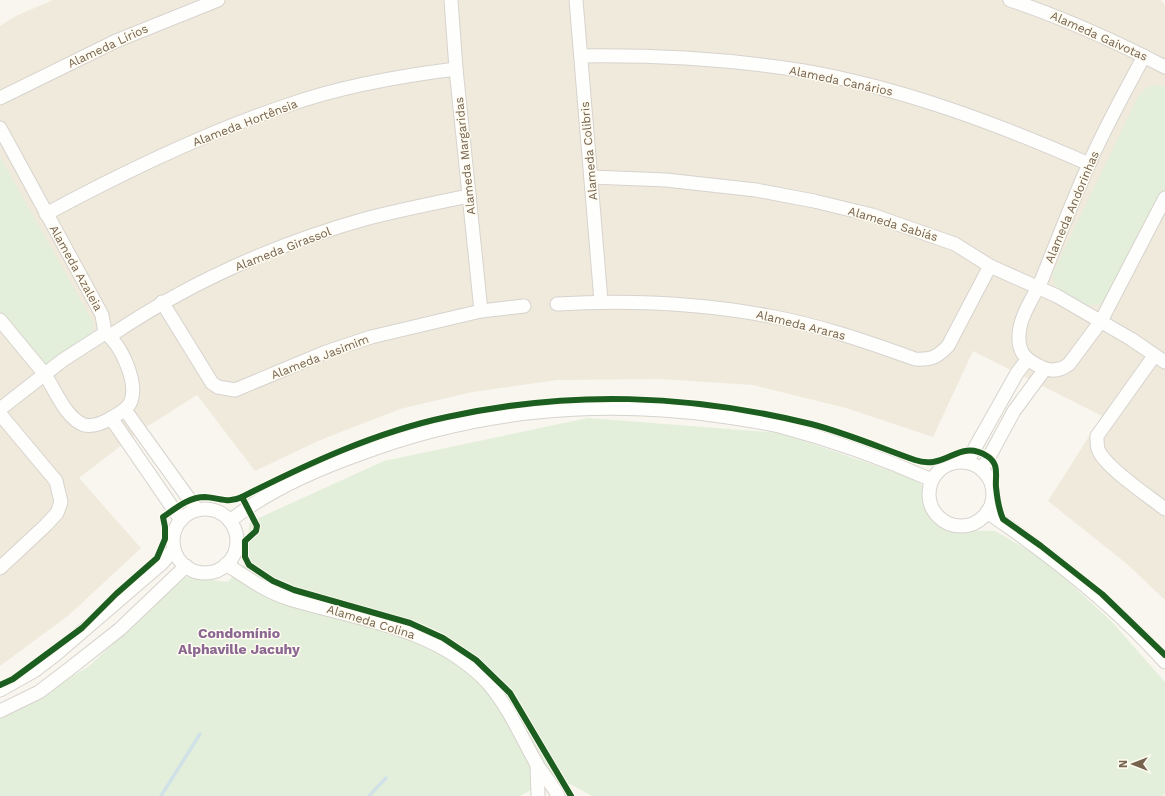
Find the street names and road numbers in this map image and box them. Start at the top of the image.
street label: Alameda Gaivotas [1048,8,1150,64]
street label: Alameda Lírios [66,21,150,71]
street label: Alameda Canários [788,63,894,99]
street label: Alameda Hortênsia [191,96,300,149]
street label: Alameda Margaridas [452,96,478,216]
street label: Alameda Colibris [578,101,600,201]
street label: Alameda Andorinhas [1042,149,1102,265]
street label: Alameda Sabiás [846,204,940,244]
street label: Alameda Azaleia [47,223,106,314]
street label: Alameda Girassol [233,224,333,274]
street label: Alameda Araras [755,307,847,343]
street label: Alameda Jasimim [269,332,371,382]
street label: Alameda Colina [325,602,417,642]

